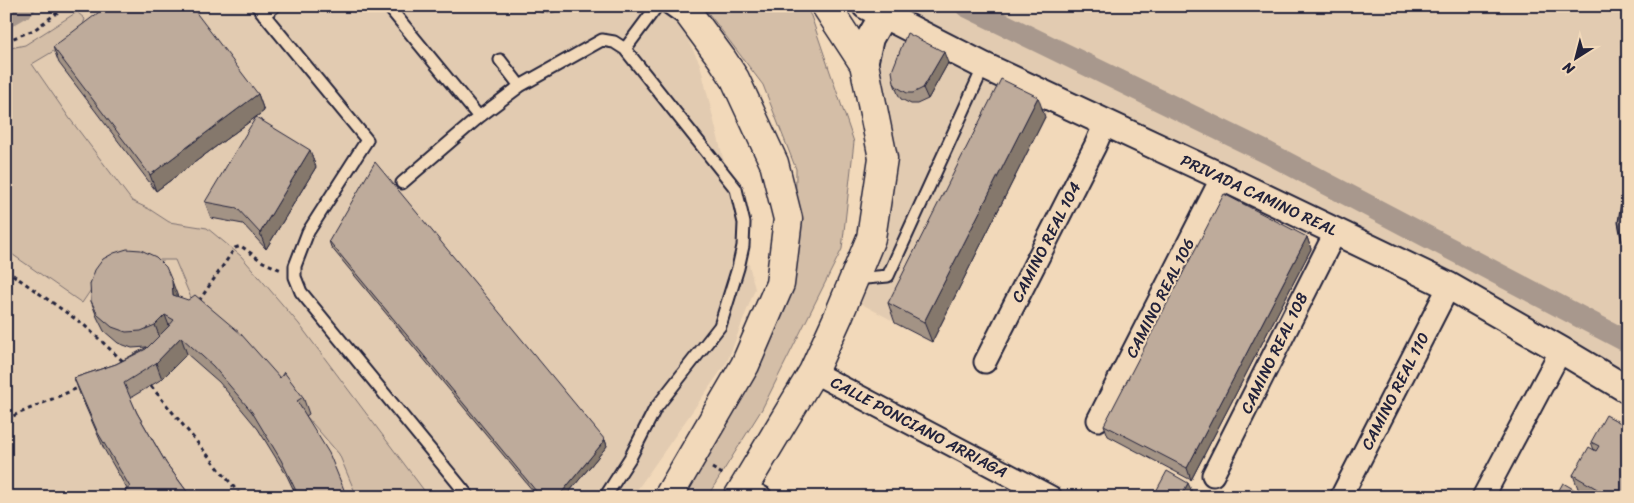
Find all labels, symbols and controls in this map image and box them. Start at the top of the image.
north arrow [1552,32,1602,82]
text: N [1557,55,1581,82]
street label: PRIVADA CAMINO REAL [1176,146,1343,244]
street label: CAMINO REAL 104 [1003,176,1089,308]
street label: CAMINO REAL 106 [1117,233,1203,363]
street label: CAMINO REAL 108 [1232,287,1316,419]
street label: CAMINO REAL 110 [1353,327,1437,455]
street label: CALLE PONCIANO ARRIAGA [825,368,1013,486]

